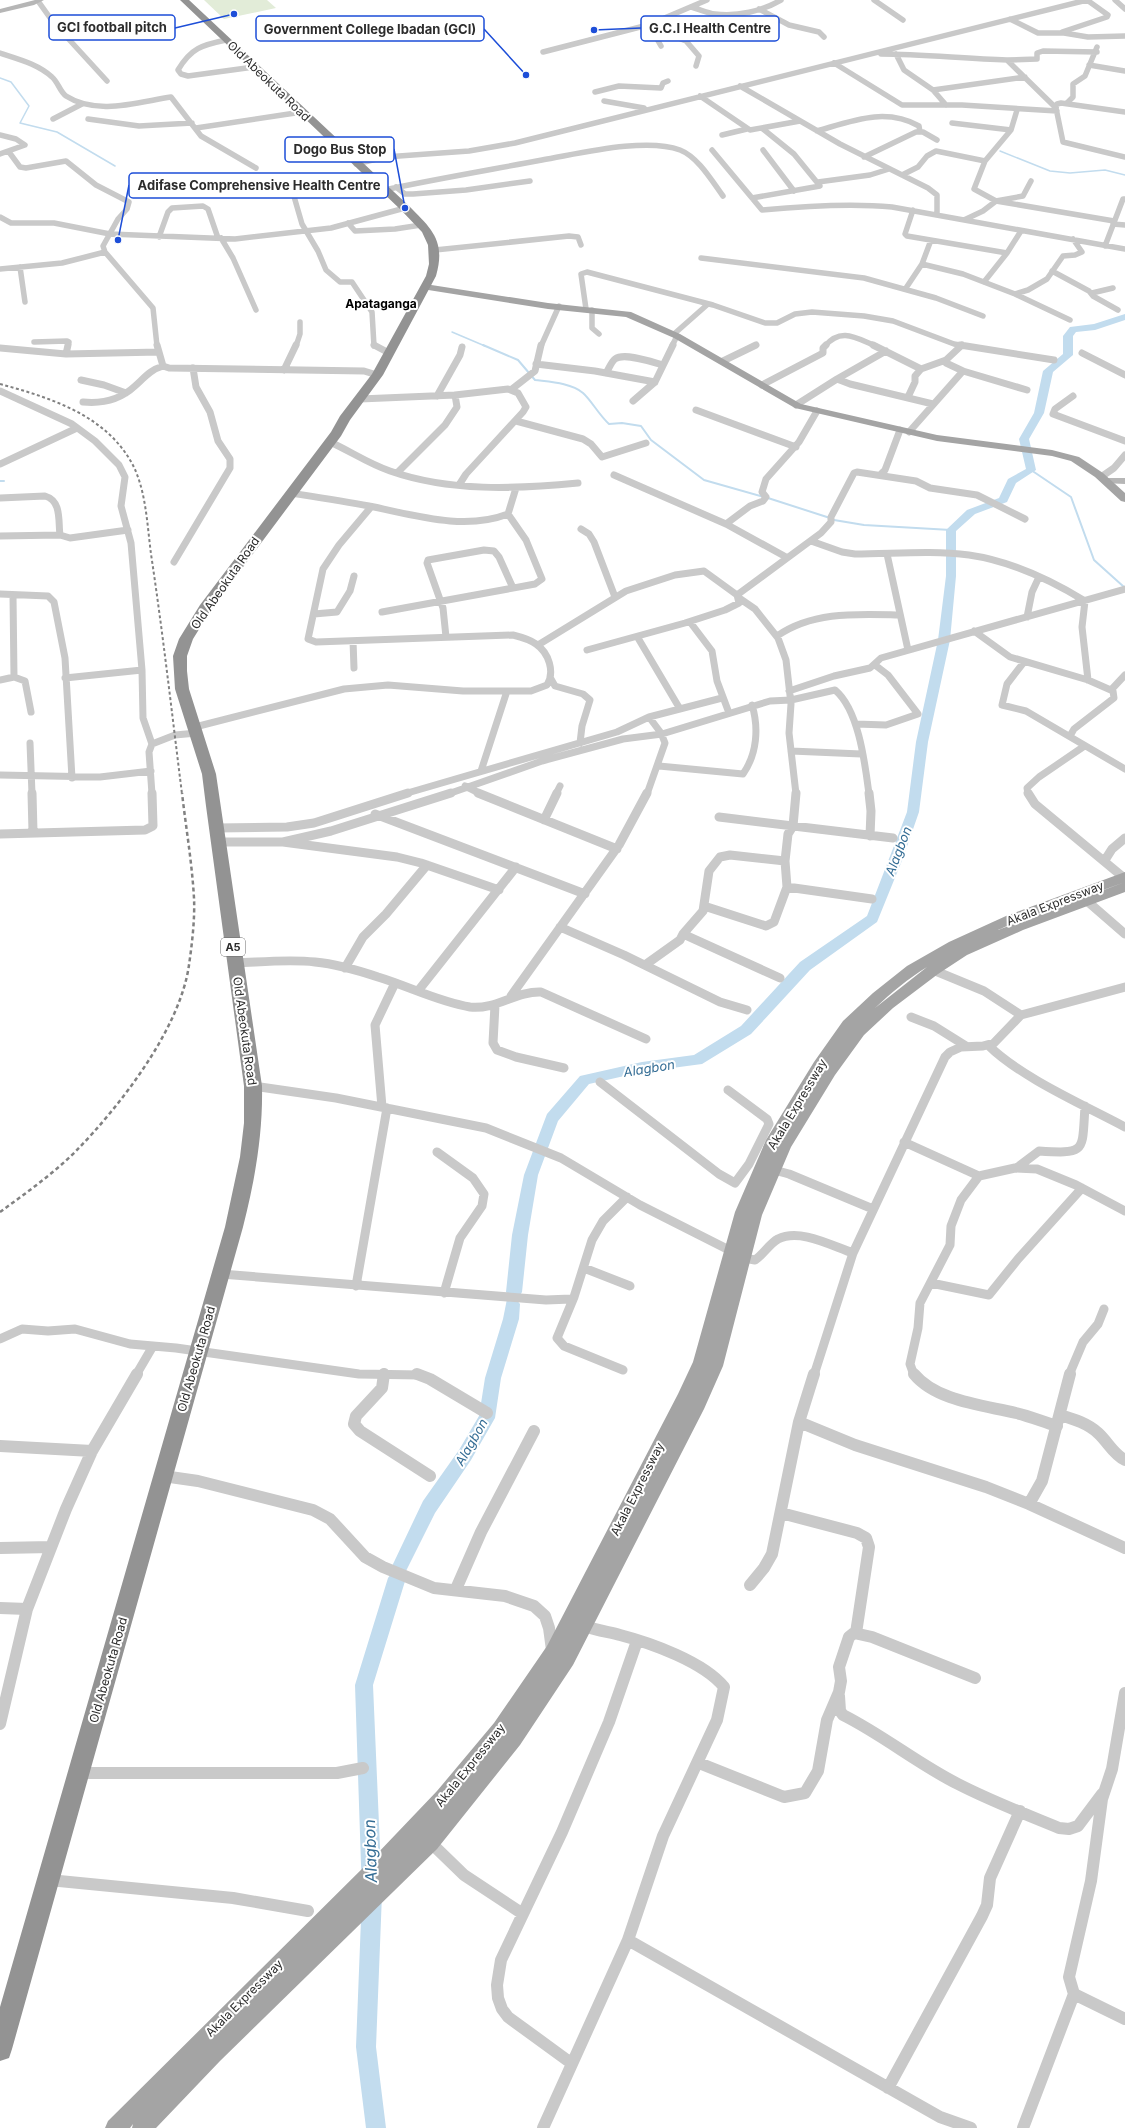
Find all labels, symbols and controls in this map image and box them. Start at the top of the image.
callout: GCI football pitch [49,15,175,40]
callout: Government College Ibadan (GCI) [256,16,484,41]
callout: G.C.I Health Centre [641,16,779,41]
text: GCI football pitch [57,19,167,35]
text: G.C.I Health Centre [649,20,771,36]
text: Government College Ibadan (GCI) [264,21,476,37]
street label: Old Abeokuta Road [224,38,314,124]
callout: Dogo Bus Stop [285,137,394,162]
text: Dogo Bus Stop [294,141,387,157]
callout: Adifase Comprehensive Health Centre [129,173,388,198]
text: Adifase Comprehensive Health Centre [138,177,381,193]
district label: Apataganga [345,296,417,311]
street label: Old Abeokuta Road [187,534,263,632]
water label: Alagbon [881,824,915,879]
street label: Akala Expressway [1004,877,1106,928]
road number: A5 [221,938,245,956]
street label: Old Abeokuta Road [230,976,260,1086]
water label: Alagbon [621,1056,676,1080]
street label: Akala Expressway [764,1056,830,1152]
street label: Old Abeokuta Road [174,1304,218,1414]
water label: Alagbon [451,1415,491,1469]
street label: Akala Expressway [607,1440,667,1538]
street label: Old Abeokuta Road [86,1615,130,1725]
street label: Akala Expressway [432,1720,508,1810]
water label: Alagbon [359,1819,381,1884]
street label: Akala Expressway [202,1956,286,2040]

